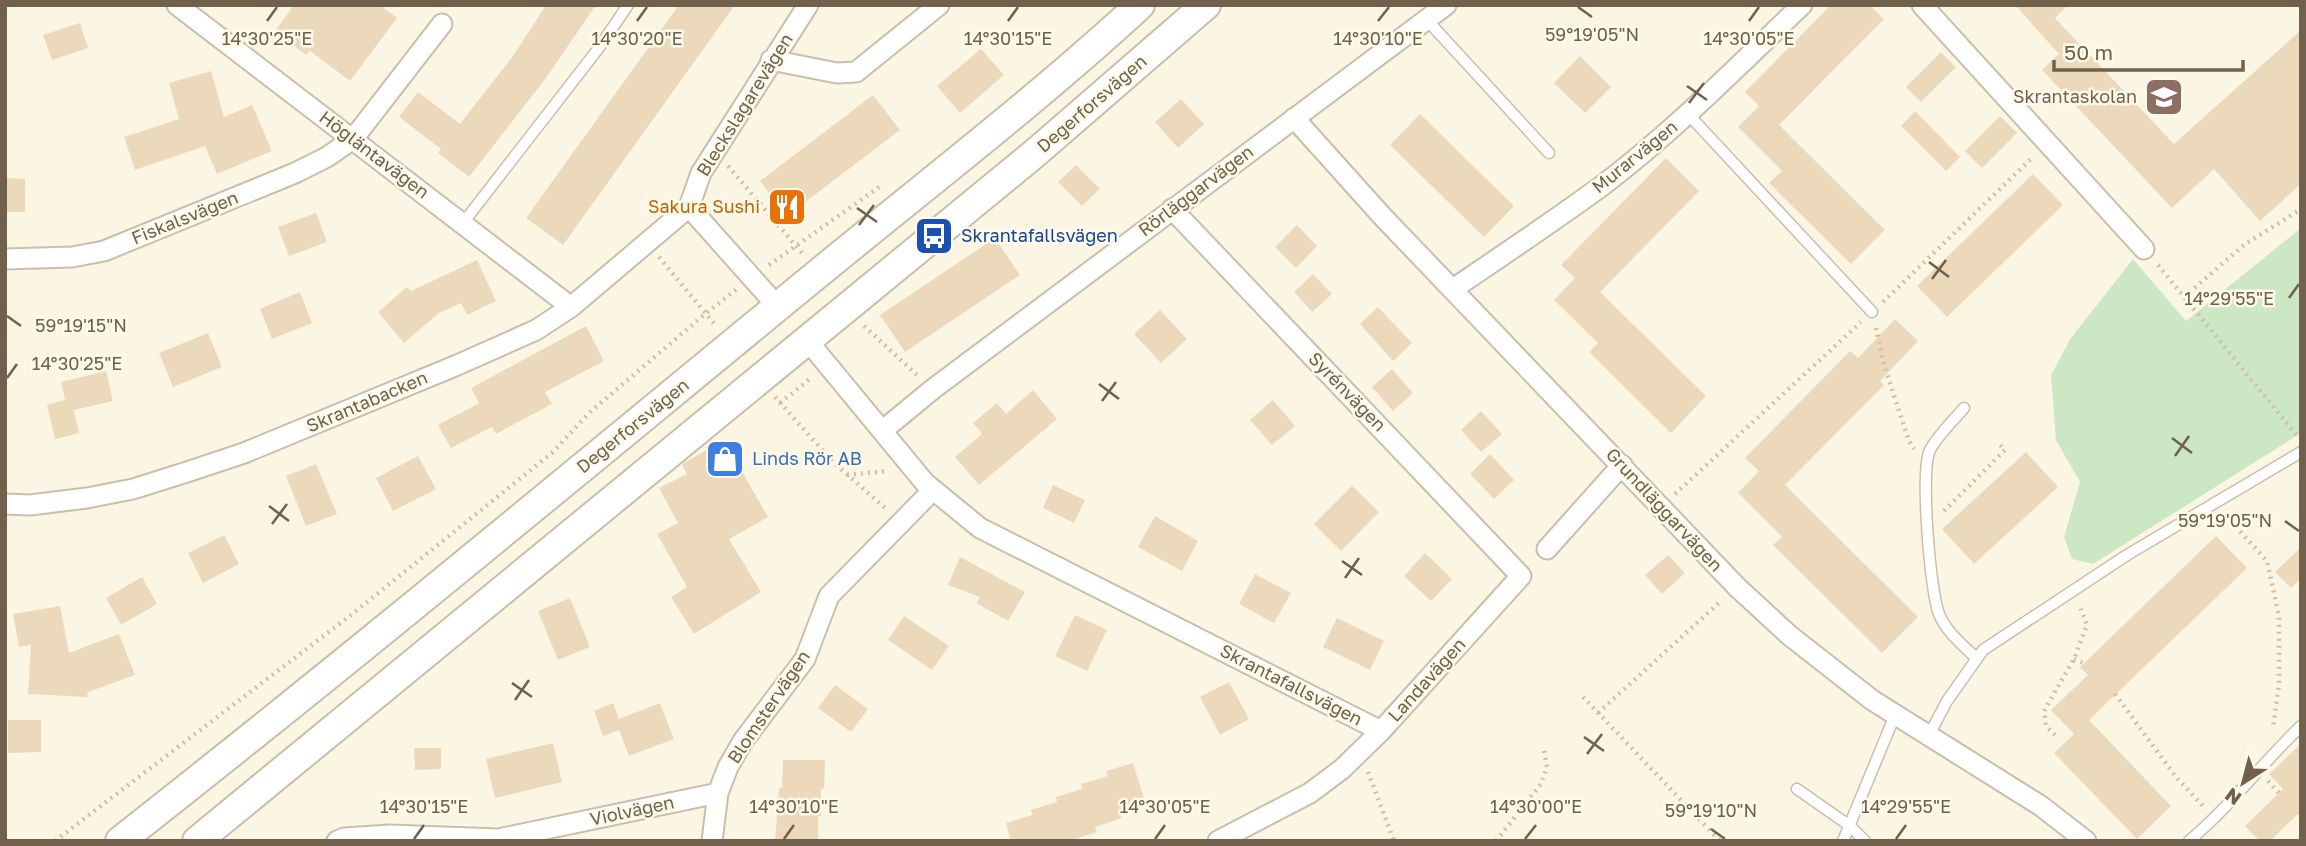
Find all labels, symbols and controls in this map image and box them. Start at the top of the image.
text: 59°19'05"N [1545,23,1639,45]
text: 14°30'25"E [222,27,312,49]
text: 14°30'20"E [591,27,683,49]
text: 14°30'15"E [964,27,1052,49]
text: 14°30'10"E [1333,27,1423,49]
text: 14°30'05"E [1703,27,1795,49]
scale bar [2054,28,2243,72]
street label: Bleckslagarevägen [691,29,797,180]
text: 50 m [2064,39,2113,65]
street label: Degerforsvägen [1032,50,1151,157]
school or university icon: Skrantaskolan [2143,76,2185,118]
place label: Skrantaskolan [2013,85,2137,107]
street label: Högläntavägen [315,106,434,203]
street label: Murarvägen [1587,115,1681,197]
street label: Rörläggarvägen [1134,140,1257,241]
street label: Fiskalsvägen [128,186,241,248]
restaurant icon: Sakura Sushi [766,186,808,228]
place label: Sakura Sushi [648,195,760,217]
bus stop icon: Skrantafallsvägen [913,215,955,257]
place label: Skrantafallsvägen [961,224,1118,246]
text: 14°29'55"E [2184,287,2274,309]
text: 59°19'15"N [35,314,127,336]
street label: Syrénvägen [1304,347,1391,436]
text: 14°30'25"E [32,352,122,374]
street label: Skrantabacken [303,366,430,436]
street label: Degerforsvägen [572,373,693,477]
shop icon: Linds Rör AB [704,438,746,480]
street label: Grundläggarvägen [1602,443,1728,576]
place label: Linds Rör AB [752,447,862,469]
text: 59°19'05"N [2178,509,2272,531]
street label: Landavägen [1383,633,1470,726]
street label: Skrantafallsvägen [1217,639,1366,730]
street label: Blomstervägen [722,646,814,767]
north arrow [2208,748,2278,818]
text: N [2220,784,2245,811]
street label: Violvägen [588,790,676,830]
text: 14°30'15"E [380,795,468,817]
text: 14°30'10"E [749,795,839,817]
text: 14°30'05"E [1119,795,1211,817]
text: 14°30'00"E [1490,795,1582,817]
text: 14°29'55"E [1861,795,1951,817]
text: 59°19'10"N [1665,799,1757,821]

